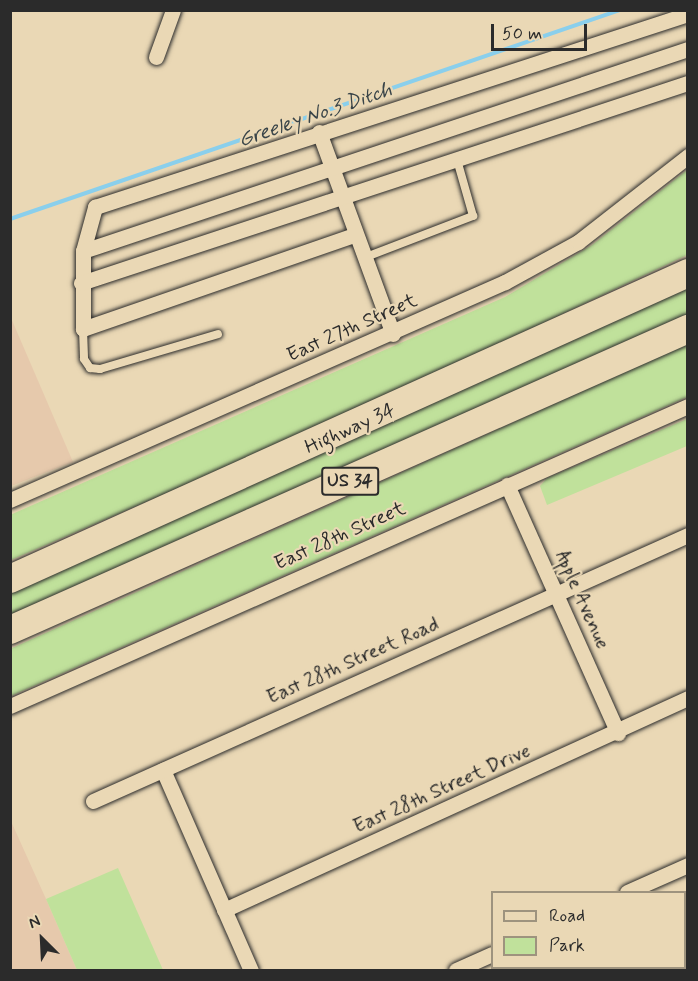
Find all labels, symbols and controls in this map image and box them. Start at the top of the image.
scale bar [494,12,590,50]
text: 50 m [502,22,542,46]
water label: Greeley No.3 Ditch [235,77,395,153]
street label: East 27th Street [283,289,421,367]
street label: Highway 34 [301,398,399,460]
road number: US 34 [320,466,380,496]
street label: East 28th Street [271,496,409,576]
street label: Apple Avenue [549,546,615,654]
street label: East 28th Street Road [263,612,443,710]
street label: East 28th Street Drive [350,739,534,839]
legend [491,891,686,969]
text: Road [549,904,585,928]
north arrow [12,909,72,969]
text: N [25,910,44,934]
text: Park [549,934,585,958]

